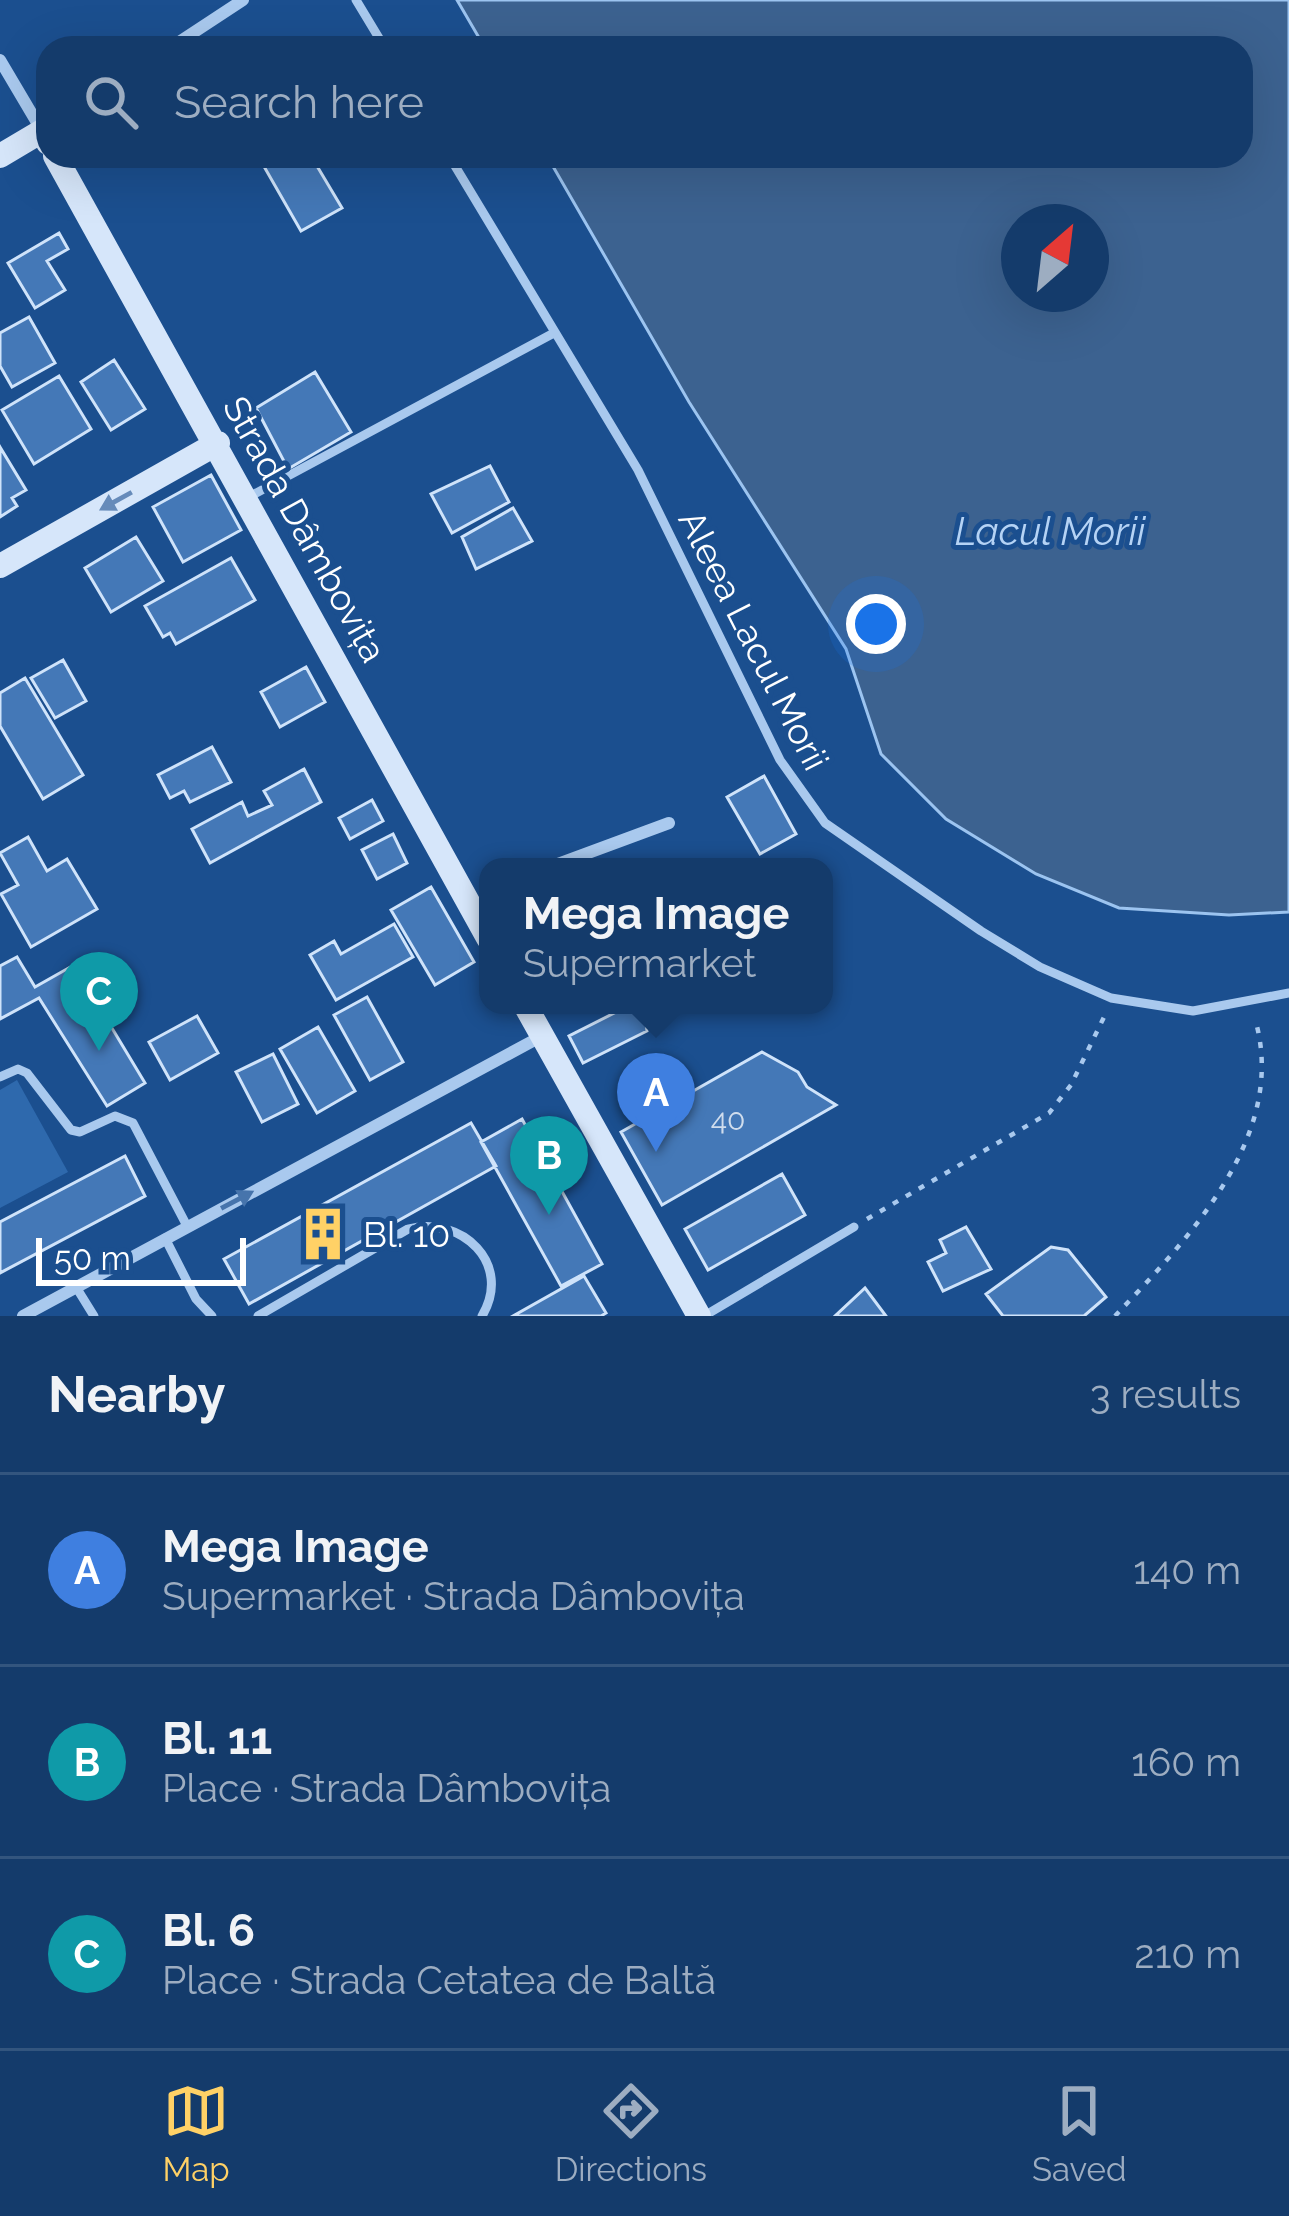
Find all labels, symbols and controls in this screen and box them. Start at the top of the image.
search box [36,36,1253,168]
icon: search [78,69,144,135]
text: Search here [174,76,424,129]
north arrow [1001,204,1109,312]
street label: Strada Dâmbovița [215,389,395,669]
one-way arrow [99,490,134,511]
street label: Aleea Lacul Morii [670,503,838,777]
water label: Lacul Morii [955,508,1147,554]
your location [846,594,906,654]
popup [479,858,833,1014]
text: Mega Image [523,887,789,940]
text: Supermarket [523,940,756,986]
pin: C [60,952,138,1051]
pin: A [617,1053,695,1152]
house number: 40 [711,1102,745,1137]
pin: B [510,1116,588,1215]
one-way arrow [219,1190,254,1211]
building icon: Bl. 10 [294,1205,352,1263]
place label: Bl. 10 [363,1213,450,1255]
scale bar [36,1232,246,1285]
text: 50 m [54,1239,131,1278]
text: Nearby [48,1364,225,1424]
text: 3 results [1090,1371,1241,1417]
text: Mega Image [162,1520,429,1573]
text: A [74,1547,100,1593]
text: 140 m [1133,1547,1241,1593]
text: Supermarket · Strada Dâmbovița [162,1573,745,1619]
text: Bl. 11 [162,1712,272,1765]
text: B [74,1739,100,1785]
text: 160 m [1131,1739,1241,1785]
text: Place · Strada Dâmbovița [162,1765,611,1811]
text: Bl. 6 [162,1904,255,1957]
text: C [74,1931,100,1977]
text: 210 m [1134,1931,1241,1977]
text: Place · Strada Cetatea de Baltă [162,1957,716,2003]
tab: Map [163,2078,230,2189]
tab: Directions [555,2078,707,2189]
tab: Saved [1032,2078,1126,2189]

